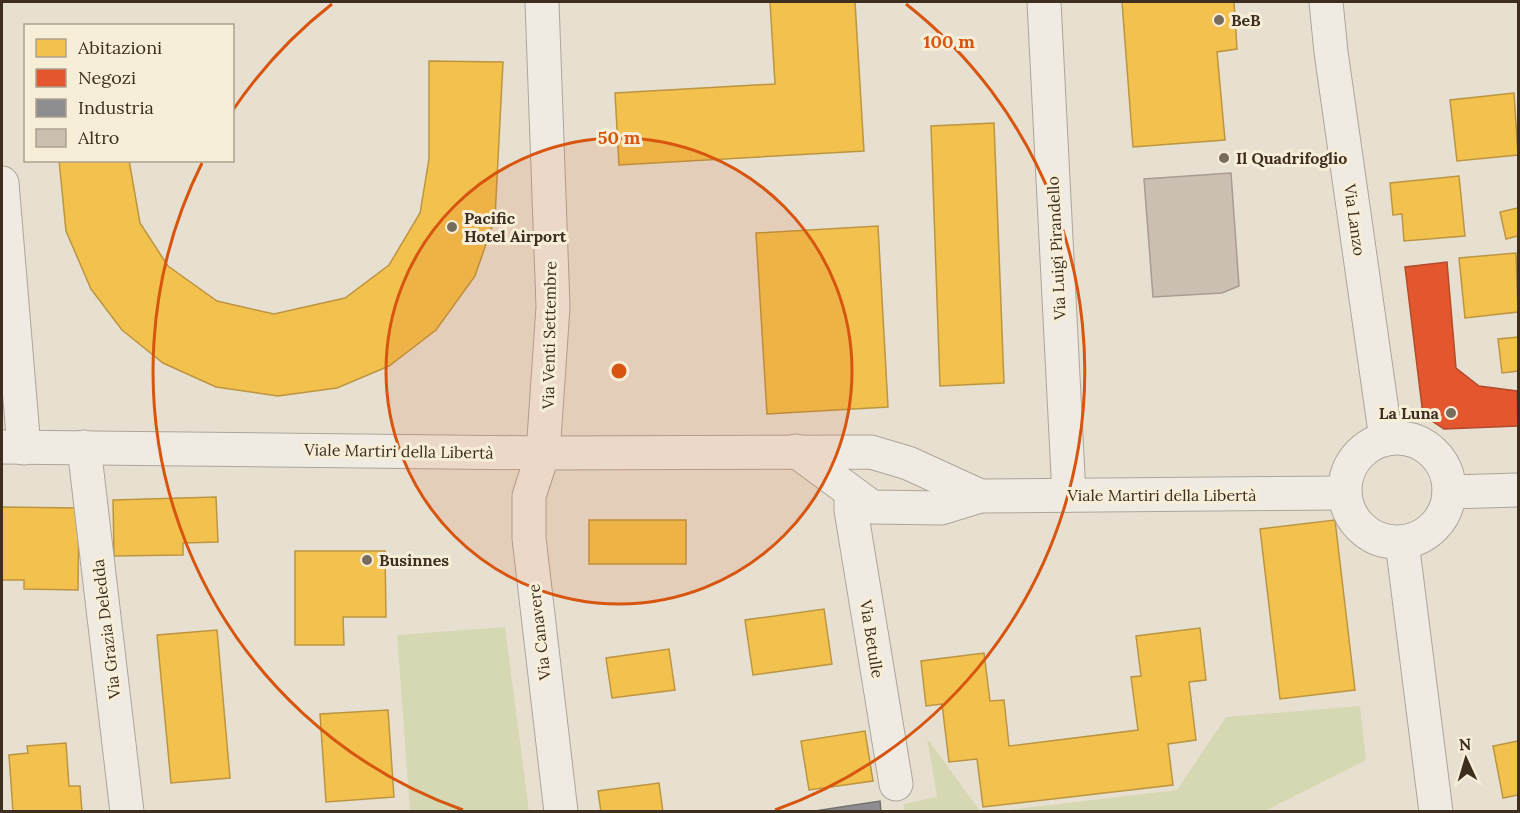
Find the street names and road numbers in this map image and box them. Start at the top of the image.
street label: Via Luigi Pirandello [1042,176,1070,321]
street label: Via Lanzo [1340,182,1370,257]
street label: Via Venti Settembre [538,260,560,410]
street label: Viale Martiri della Libertà [303,439,494,463]
street label: Viale Martiri della Libertà [1066,485,1257,505]
street label: Via Grazia Deledda [88,558,125,701]
street label: Via Canavere [523,583,555,682]
street label: Via Betulle [856,598,888,680]

